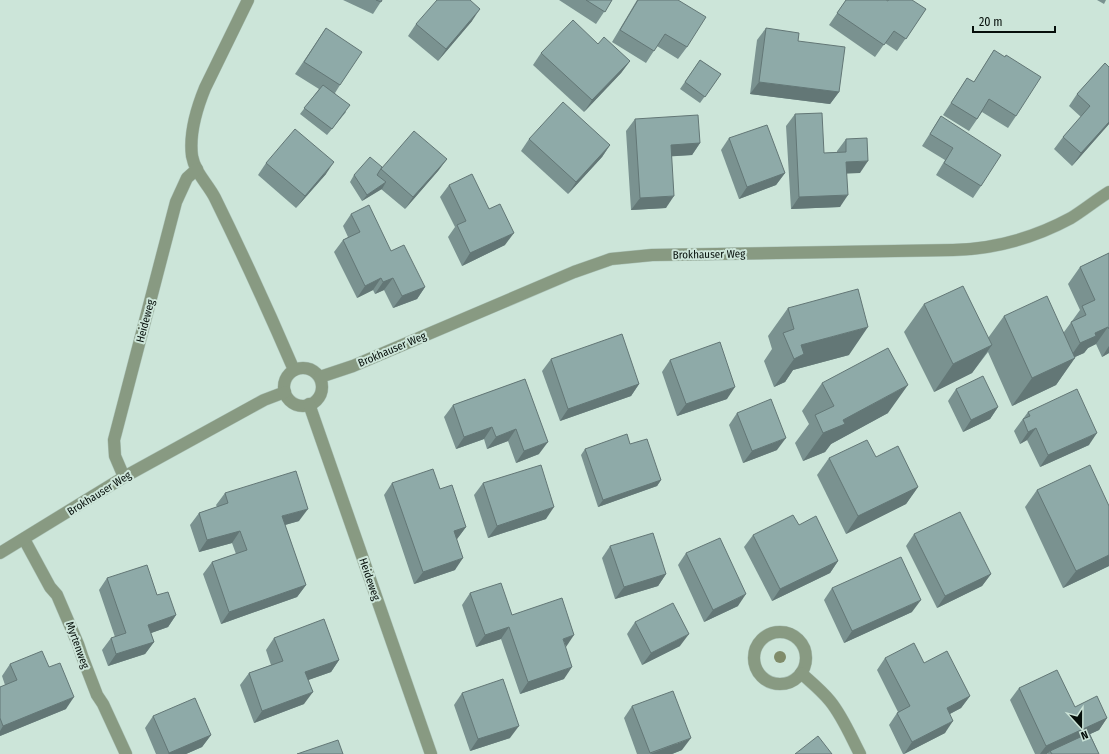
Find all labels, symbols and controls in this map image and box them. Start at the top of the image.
scale bar [973,8,1055,34]
text: 20 m [979,15,1003,29]
street label: Brokhauser Weg [673,247,746,262]
street label: Heideweg [134,297,158,344]
street label: Brokhauser Weg [356,329,429,370]
street label: Brokhauser Weg [65,468,134,518]
street label: Heideweg [356,556,383,603]
street label: Myrtenweg [63,620,92,671]
north arrow [1061,706,1101,746]
text: N [1079,728,1090,742]

